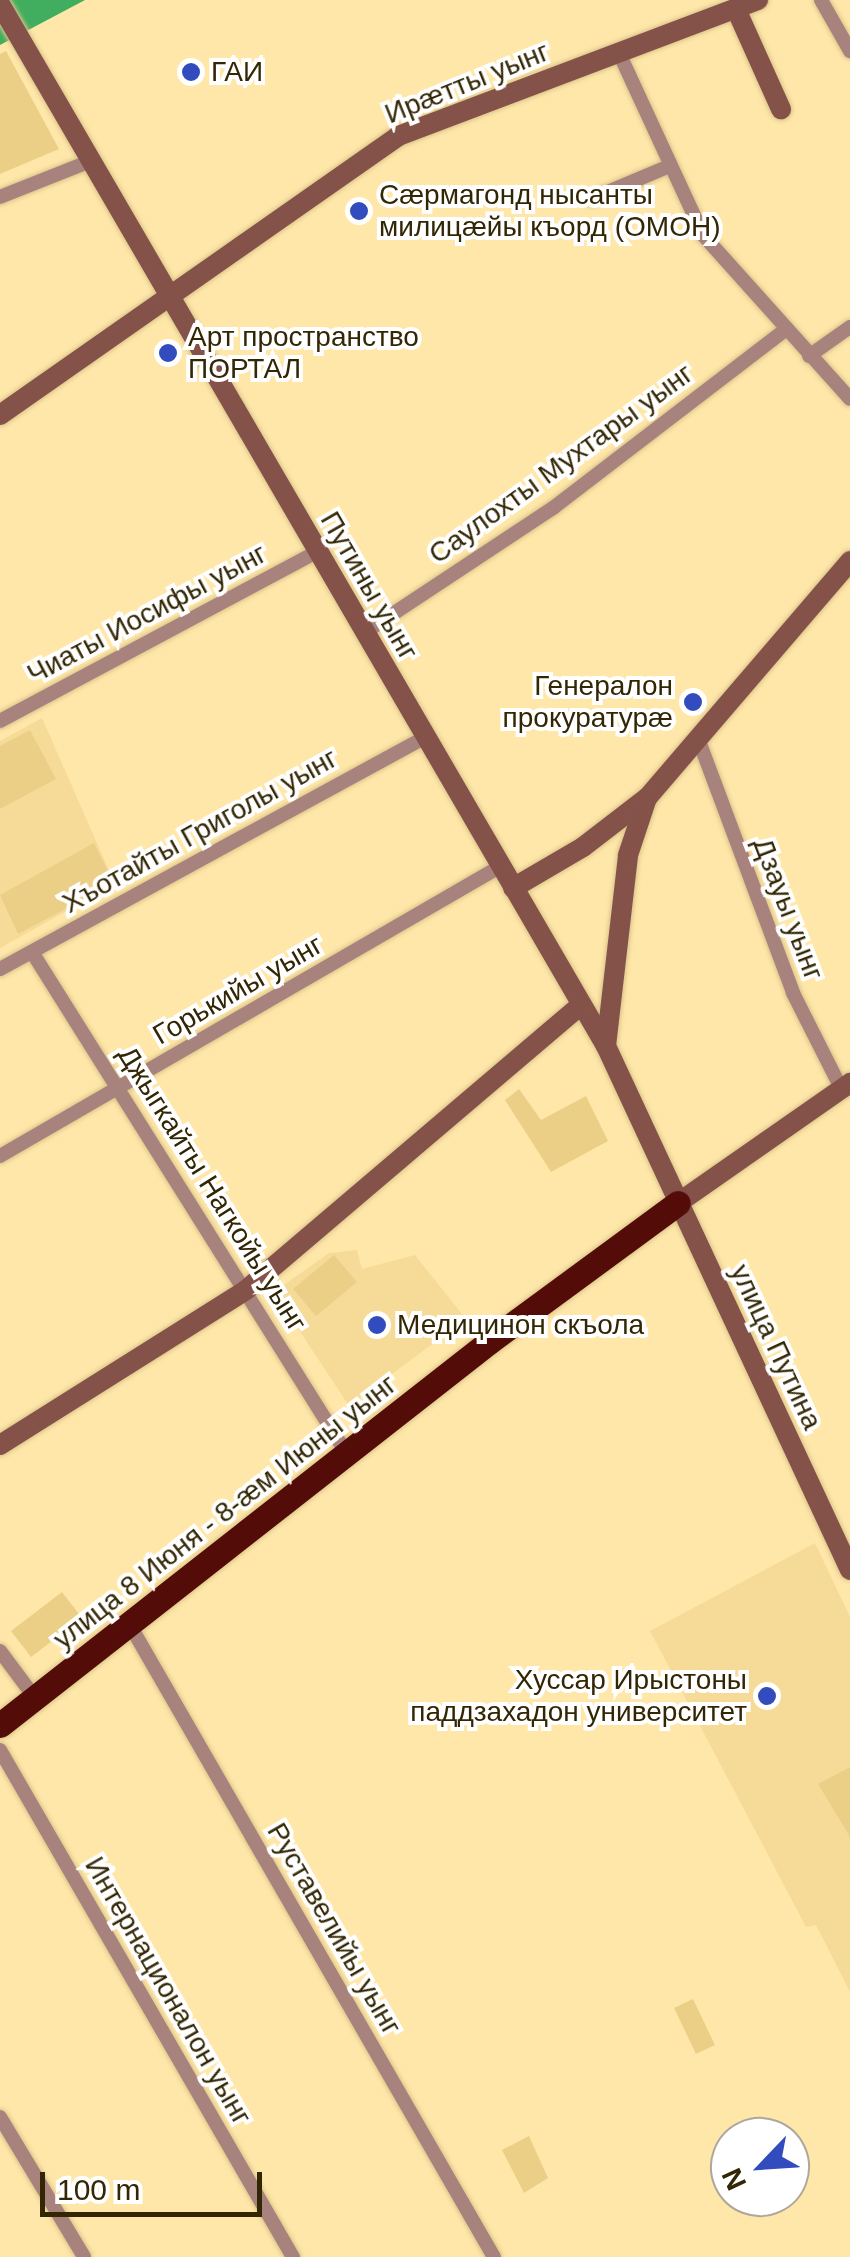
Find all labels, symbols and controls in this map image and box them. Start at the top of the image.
street label: Ирæтты уынг [380,35,554,131]
place label: ГАИ [211,55,263,89]
marker: ГАИ [180,61,202,83]
place label: Сæрмагонд нысанты милицæйы къорд (ОМОН) [379,178,720,244]
marker: Сæрмагонд нысанты милицæйы къорд (ОМОН) [348,200,370,222]
place label: Арт пространство ПОРТАЛ [188,320,419,386]
marker: Арт пространство ПОРТАЛ [157,342,179,364]
street label: Саулохты Мухтары уынг [422,357,700,571]
street label: Путины уынг [313,506,425,666]
street label: Чиаты Иосифы уынг [22,537,272,691]
place label: Генералон прокуратурæ [503,669,673,735]
marker: Генералон прокуратурæ [682,691,704,713]
street label: Хъотайты Григолы уынг [57,741,343,921]
street label: Дзауы уынг [745,833,831,985]
street label: Горькийы уынг [147,928,329,1052]
street label: Джыгкайты Нагкойы уынг [110,1040,314,1338]
street label: улица Путина [723,1259,829,1435]
place label: Медицинон скъола [397,1308,644,1342]
marker: Медицинон скъола [366,1314,388,1336]
street label: улица 8 Июня - 8-ӕм Июны уынг [47,1368,403,1656]
place label: Хуссар Ирыстоны паддзахадон университет [410,1663,747,1729]
marker: Хуссар Ирыстоны паддзахадон университет [756,1685,778,1707]
street label: Руставелийы уынг [260,1817,408,2041]
street label: Интернационалон уынг [77,1851,259,2131]
north arrow [710,2117,810,2217]
scale bar [45,2152,268,2214]
text: N [716,2163,752,2195]
text: 100 m [57,2173,140,2206]

